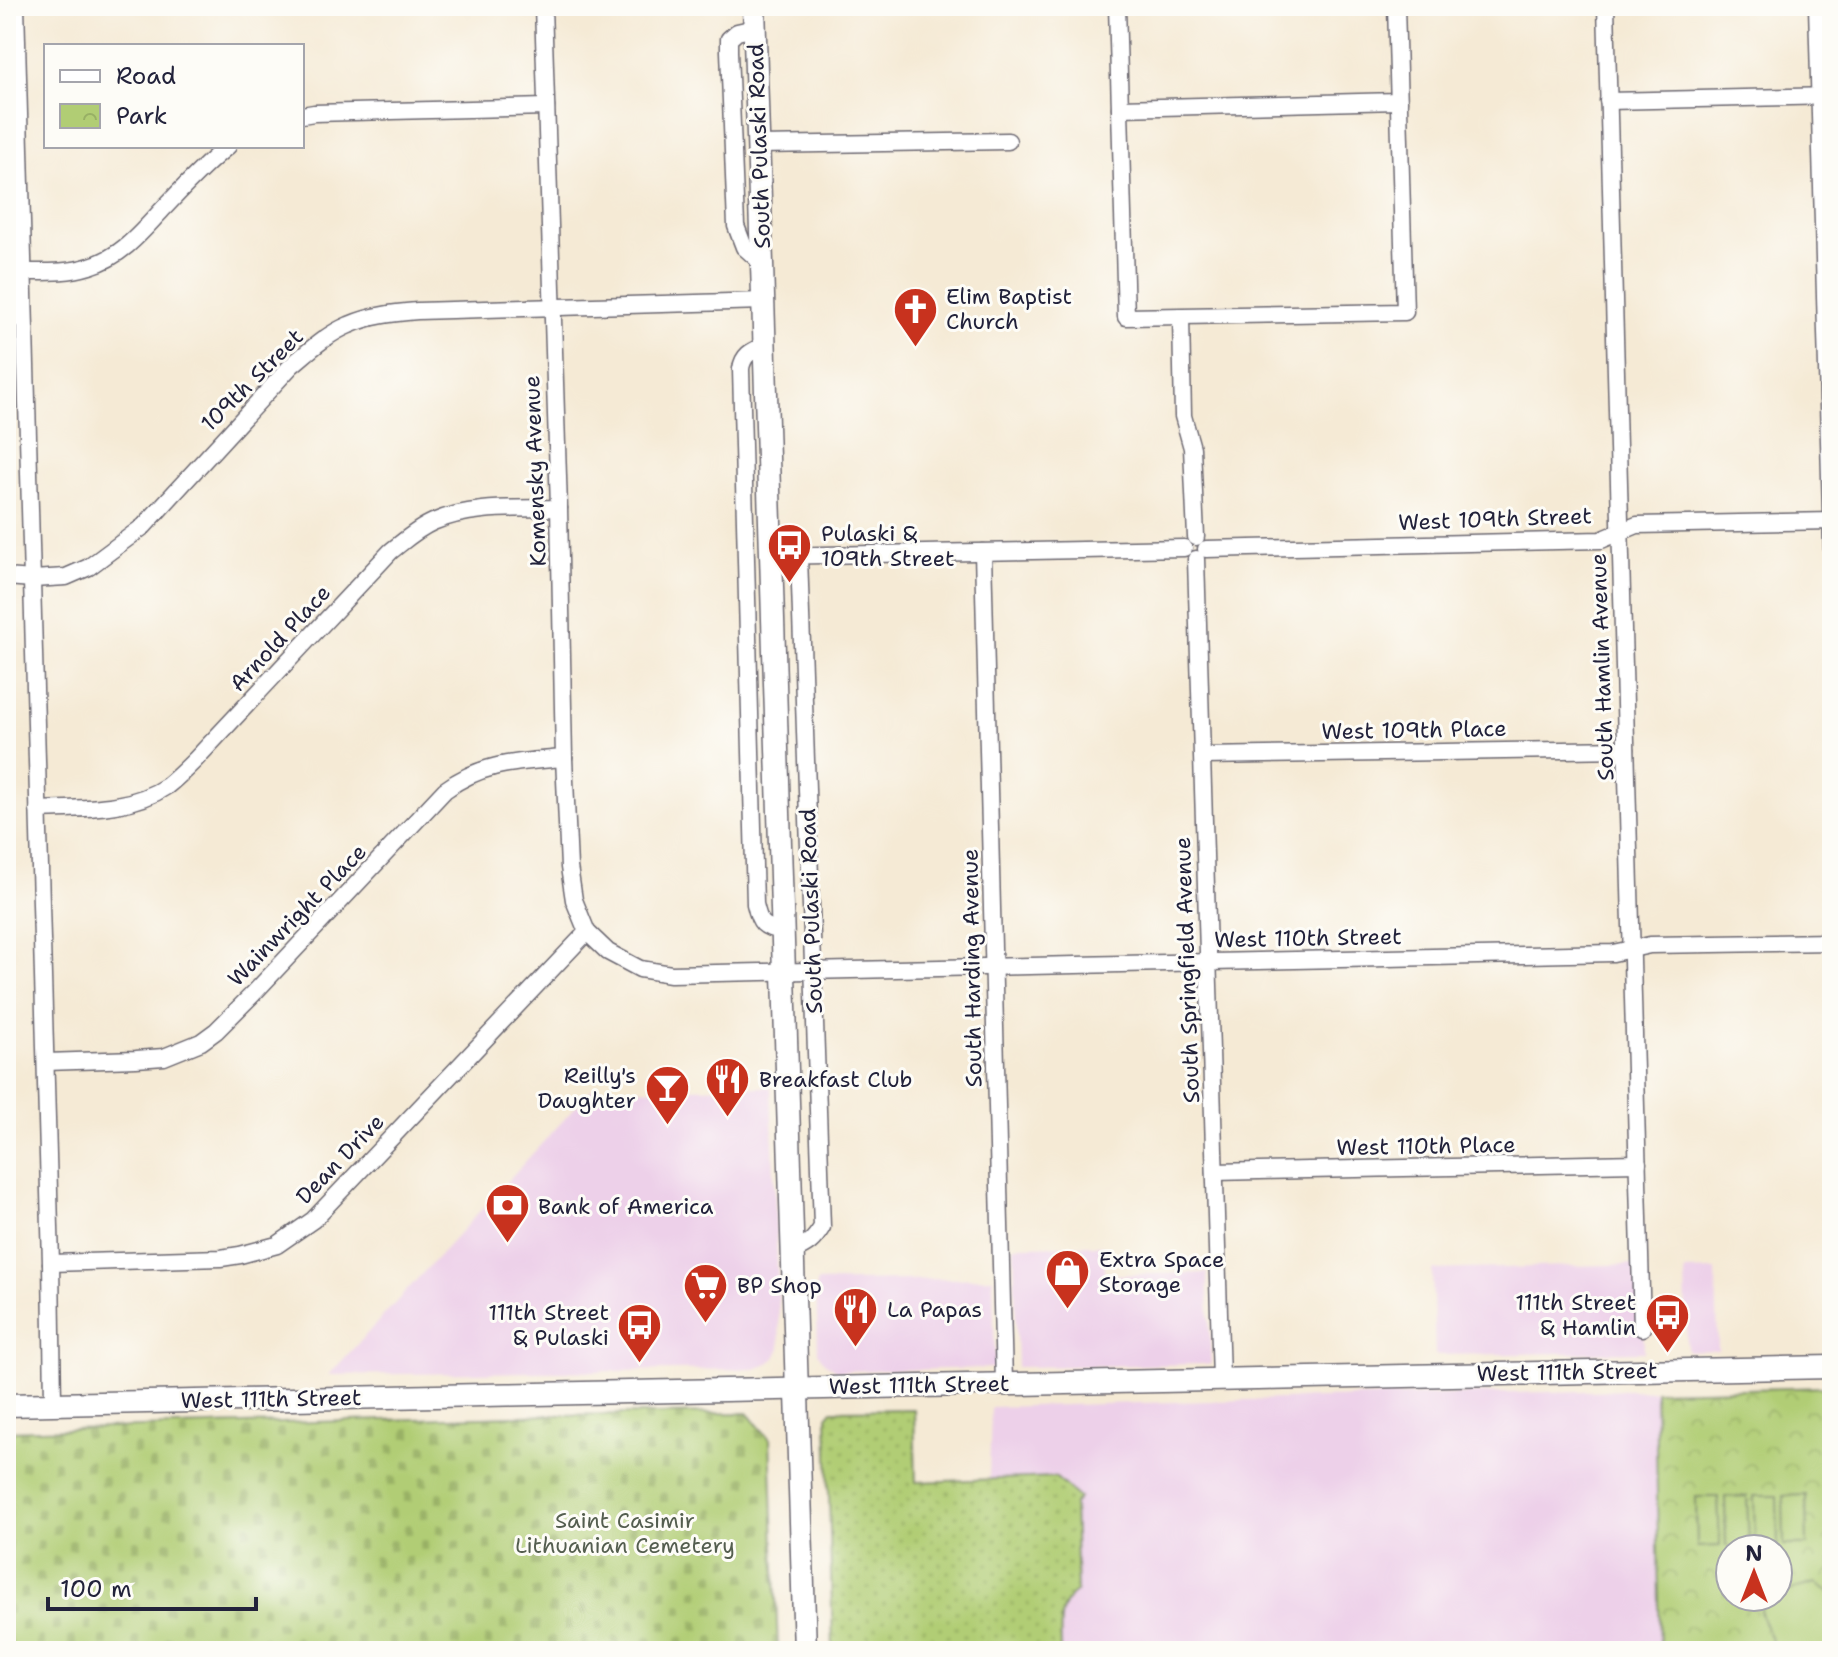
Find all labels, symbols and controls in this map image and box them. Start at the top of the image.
street label: South Pulaski Road [741,43,777,249]
legend [44,44,304,148]
text: Road [116,60,176,92]
text: Park [116,100,168,132]
place label: Elim Baptist Church [946,282,1072,336]
church icon: Elim Baptist Church [891,285,939,348]
street label: 109th Street [194,322,310,438]
street label: Komensky Avenue [517,375,553,567]
street label: West 109th Street [1398,501,1592,537]
place label: Pulaski & 109th Street [821,519,955,573]
bus stop icon: Pulaski & 109th Street [766,522,814,585]
street label: South Hamlin Avenue [1584,553,1620,781]
street label: Arnold Place [223,578,337,698]
street label: West 109th Place [1321,714,1507,746]
street label: South Pulaski Road [793,808,829,1014]
street label: South Springfield Avenue [1168,836,1206,1104]
street label: Wainwright Place [221,837,373,993]
street label: South Harding Avenue [955,848,989,1088]
street label: West 110th Street [1214,922,1402,954]
restaurant icon: Breakfast Club [704,1055,752,1118]
place label: Reilly's Daughter [538,1061,636,1115]
bar icon: Reilly's Daughter [643,1064,691,1127]
place label: Breakfast Club [759,1065,913,1094]
street label: Dean Drive [290,1108,390,1210]
street label: West 110th Place [1336,1130,1516,1162]
bank icon: Bank of America [483,1182,531,1245]
place label: Bank of America [538,1192,714,1221]
place label: Extra Space Storage [1099,1245,1225,1299]
shop icon: Extra Space Storage [1044,1248,1092,1311]
supermarket icon: BP Shop [682,1261,730,1324]
place label: BP Shop [737,1271,822,1300]
restaurant icon: La Papas [832,1285,880,1348]
place label: 111th Street & Hamlin [1515,1288,1636,1342]
bus stop icon: 111th Street & Hamlin [1643,1291,1691,1354]
place label: La Papas [887,1295,982,1324]
place label: 111th Street & Pulaski [488,1298,609,1352]
bus stop icon: 111th Street & Pulaski [616,1301,664,1364]
street label: West 111th Street [1476,1356,1658,1388]
street label: West 111th Street [828,1369,1010,1401]
street label: West 111th Street [180,1383,362,1415]
park label: Saint Casimir Lithuanian Cemetery [515,1506,735,1560]
north arrow [1714,1533,1794,1613]
text: N [1745,1539,1763,1568]
scale bar [48,1561,256,1611]
text: 100 m [60,1573,132,1605]

